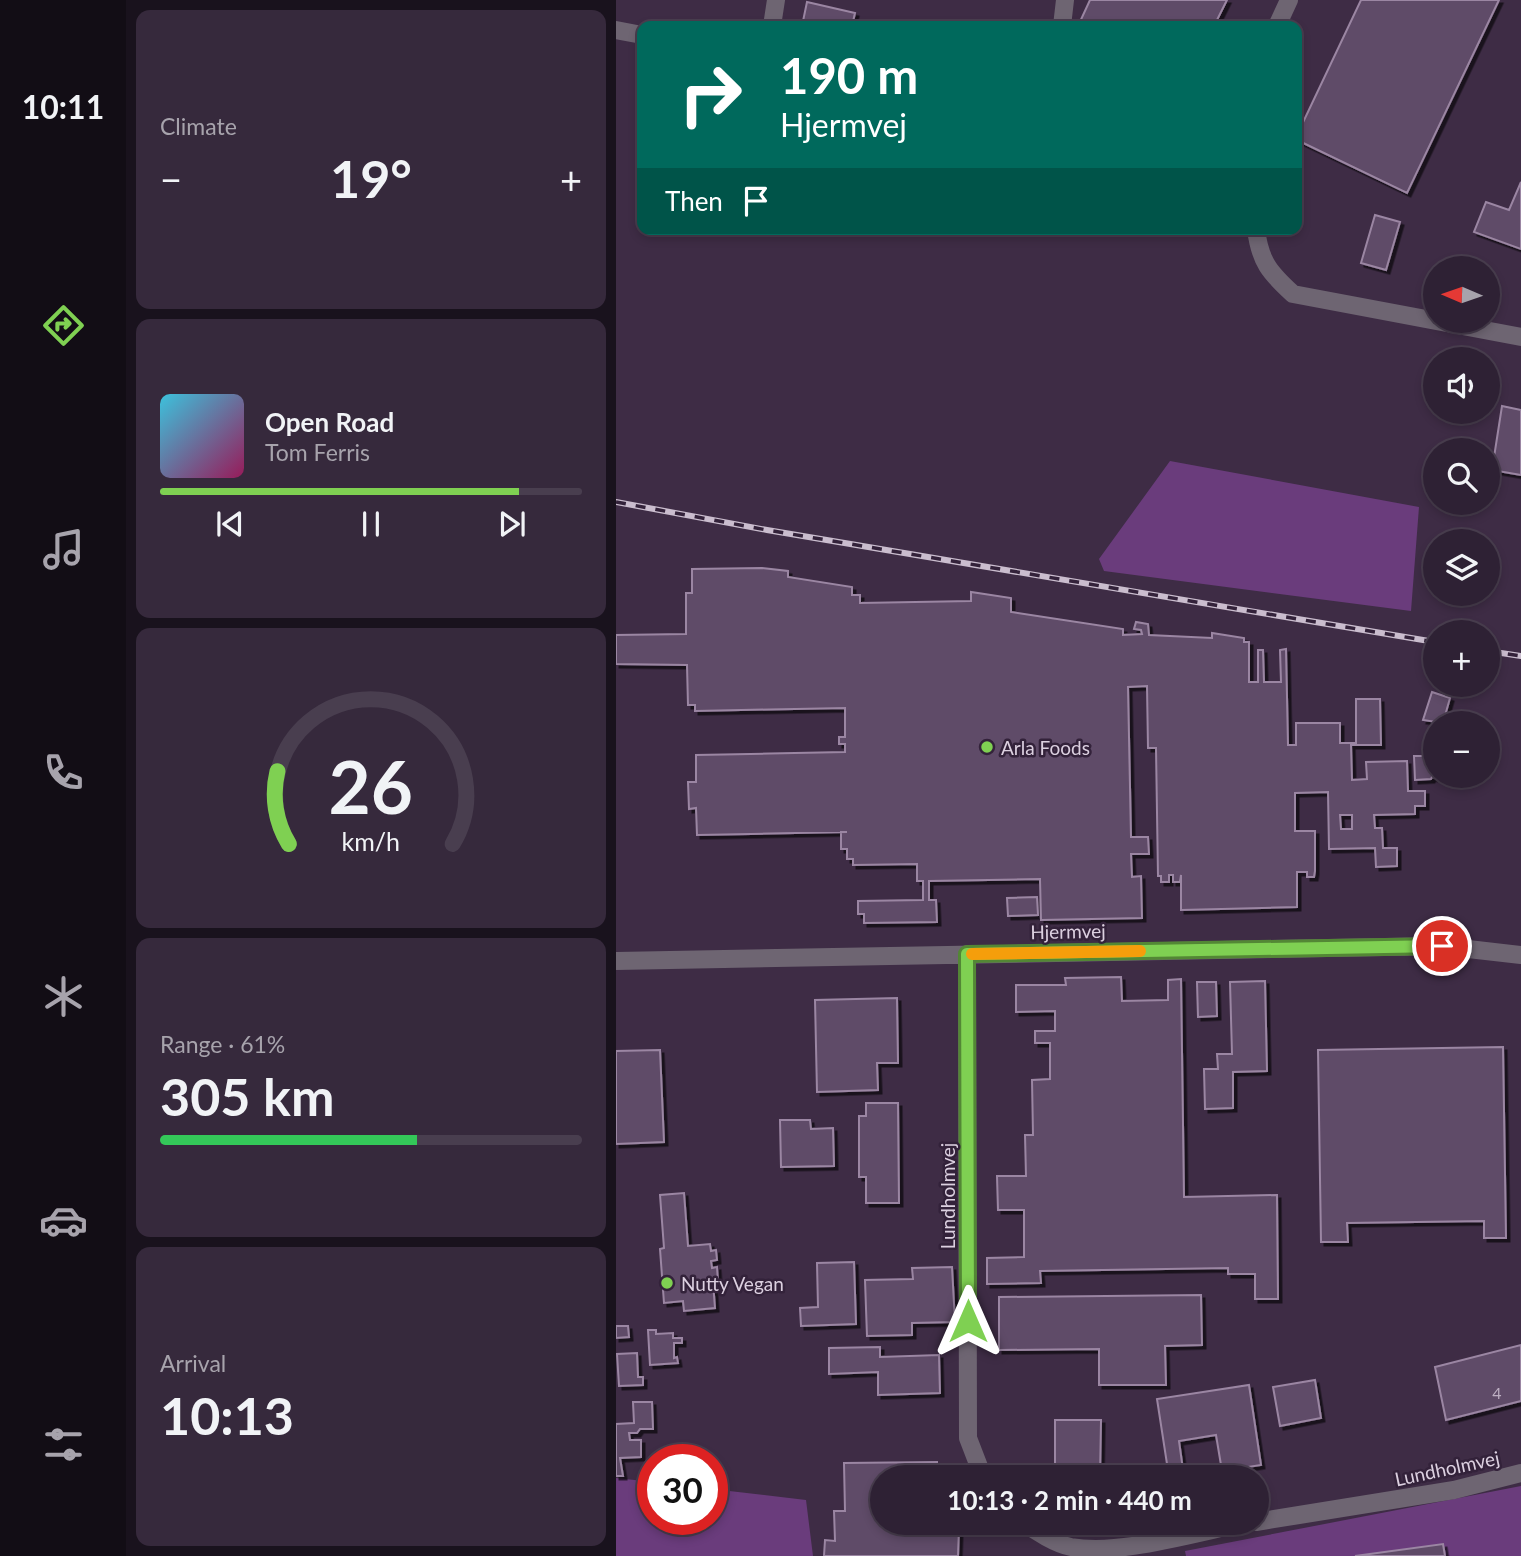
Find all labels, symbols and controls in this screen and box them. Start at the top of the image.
text: 190 m [780,46,918,104]
icon: right [665,49,756,140]
text: 10:11 [22,87,104,126]
text: Hjermvej [780,105,907,144]
text: Climate [160,112,237,140]
text: 19° [330,147,412,209]
text: − [160,156,182,202]
text: + [560,156,582,202]
icon: arrive [737,182,775,220]
text: Then [665,185,723,217]
north arrow [1423,256,1500,332]
map controls [1423,256,1500,788]
icon: directions [39,301,88,350]
button: sound [1423,347,1500,424]
text: Open Road [265,406,394,438]
text: Tom Ferris [265,438,370,466]
button: search [1423,438,1500,515]
icon: previous [211,505,249,543]
icon: pause [352,505,390,543]
icon: next [493,505,531,543]
icon: music [39,525,88,574]
button: layers [1423,529,1500,606]
button: + [1423,620,1500,697]
button: − [1423,711,1500,788]
place label: Arla Foods [1001,736,1090,759]
marker: Arla Foods [979,739,995,755]
text: 26 [329,742,413,830]
icon: phone [39,748,88,797]
text: km/h [342,826,400,856]
pin [1412,916,1472,976]
street label: Hjermvej [1030,919,1106,943]
icon: arrive [1423,927,1461,965]
icon: climate [39,972,88,1021]
text: Range · 61% [160,1030,285,1058]
text: 305 km [160,1065,334,1127]
street label: Lundholmvej [936,1143,959,1249]
icon: car [39,1196,88,1245]
place label: Nutty Vegan [681,1272,784,1295]
marker: Nutty Vegan [659,1275,675,1291]
position arrow [931,1284,1005,1358]
text: Arrival [160,1349,226,1377]
house number: 4 [1492,1383,1502,1402]
text: 10:13 [160,1384,294,1446]
icon: filters [39,1420,88,1469]
speed limit sign: 30 [637,1444,728,1535]
street label: Lundholmvej [1393,1446,1501,1490]
text: 10:13 · 2 min · 440 m [947,1484,1192,1516]

